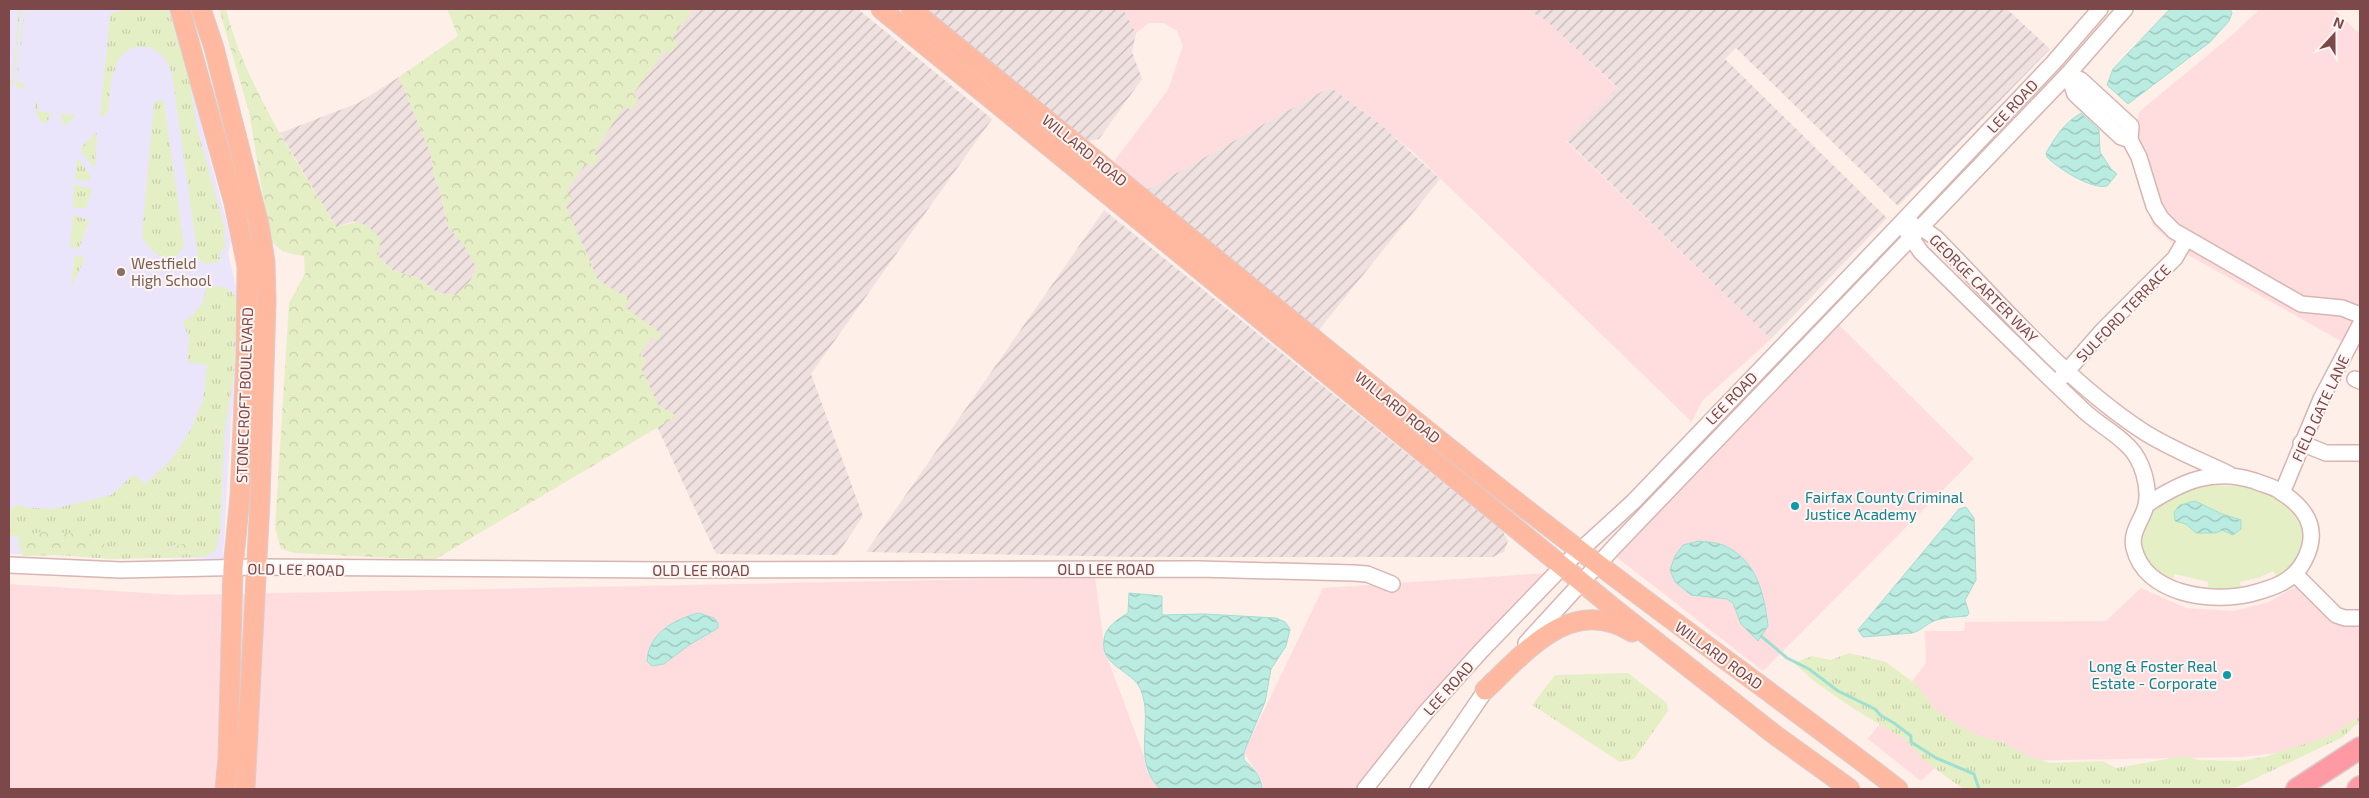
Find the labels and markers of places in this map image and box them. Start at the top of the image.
place label: Westfield High School [131,254,212,289]
marker: Westfield High School [115,266,127,278]
place label: Fairfax County Criminal Justice Academy [1805,488,1964,523]
marker: Fairfax County Criminal Justice Academy [1789,500,1801,512]
place label: Long & Foster Real Estate - Corporate [2089,657,2218,692]
marker: Long & Foster Real Estate - Corporate [2221,669,2233,681]

